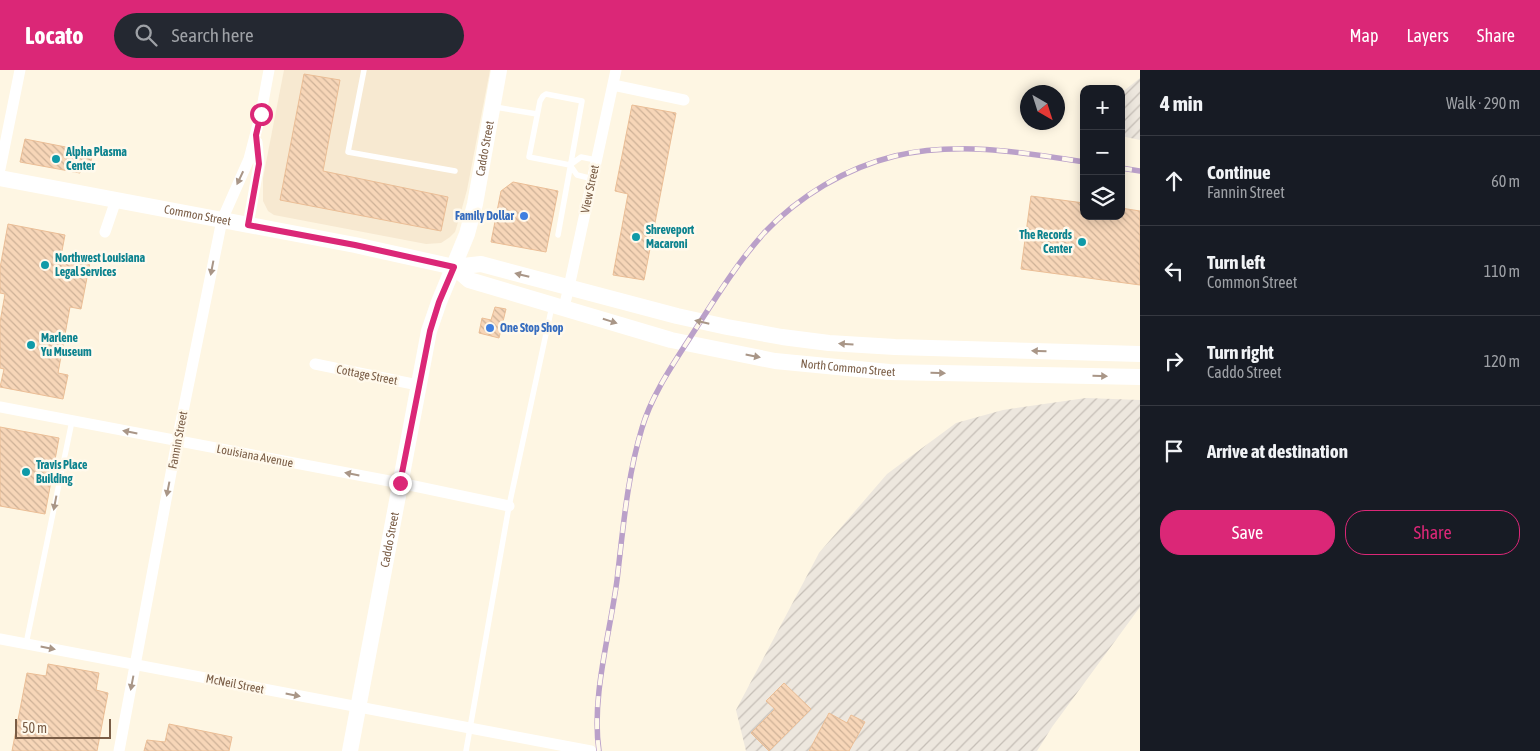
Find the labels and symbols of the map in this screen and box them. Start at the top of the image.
north arrow [1020,85,1065,130]
route start [250,103,273,126]
street label: Caddo Street [473,119,497,177]
place label: Alpha Plasma Center [65,145,127,173]
marker: Alpha Plasma Center [50,153,62,165]
street label: View Street [578,163,602,214]
one-way arrow [236,171,244,185]
street label: Common Street [163,202,233,229]
place label: Family Dollar [455,209,514,223]
marker: Family Dollar [518,210,530,222]
place label: Shreveport Macaroni [646,223,695,251]
place label: The Records Center [1019,228,1073,256]
marker: Shreveport Macaroni [630,231,642,243]
marker: The Records Center [1076,236,1088,248]
place label: Northwest Louisiana Legal Services [55,251,145,279]
marker: Northwest Louisiana Legal Services [39,259,51,271]
one-way arrow [208,261,216,277]
one-way arrow [515,271,530,279]
one-way arrow [603,318,618,326]
one-way arrow [695,318,710,326]
place label: One Stop Shop [500,321,564,335]
marker: One Stop Shop [484,322,496,334]
place label: Marlene Yu Museum [40,331,92,359]
marker: Marlene Yu Museum [25,339,37,351]
one-way arrow [838,340,854,348]
one-way arrow [1031,347,1047,355]
one-way arrow [746,353,762,361]
street label: North Common Street [800,357,896,379]
street label: Cottage Street [335,362,399,388]
one-way arrow [930,369,946,377]
one-way arrow [1092,373,1108,381]
street label: Fannin Street [166,409,191,470]
one-way arrow [122,428,137,436]
street label: Louisiana Avenue [216,442,294,470]
place label: Travis Place Building [36,458,88,486]
marker: Travis Place Building [20,466,32,478]
one-way arrow [343,470,359,478]
route end [389,472,412,495]
one-way arrow [164,482,172,498]
one-way arrow [51,495,59,511]
street label: Caddo Street [378,510,402,569]
one-way arrow [40,644,55,652]
street label: McNeil Street [205,672,266,697]
one-way arrow [128,676,136,691]
one-way arrow [286,691,301,699]
scale bar [15,716,111,739]

